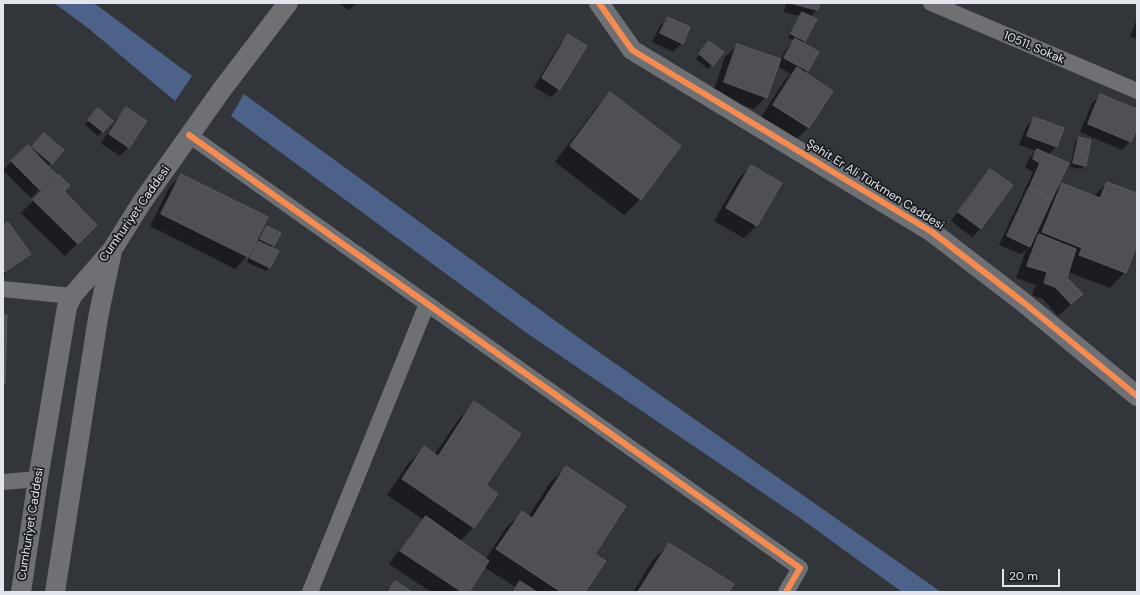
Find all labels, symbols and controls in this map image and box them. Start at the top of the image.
street label: 10511. Sokak [1001,29,1067,67]
street label: Şehit Er Ali Türkmen Caddesi [804,137,946,233]
street label: Cumhuriyet Caddesi [96,163,174,265]
street label: Cumhuriyet Caddesi [15,467,47,581]
scale bar [1004,561,1062,587]
text: 20 m [1009,568,1038,584]

